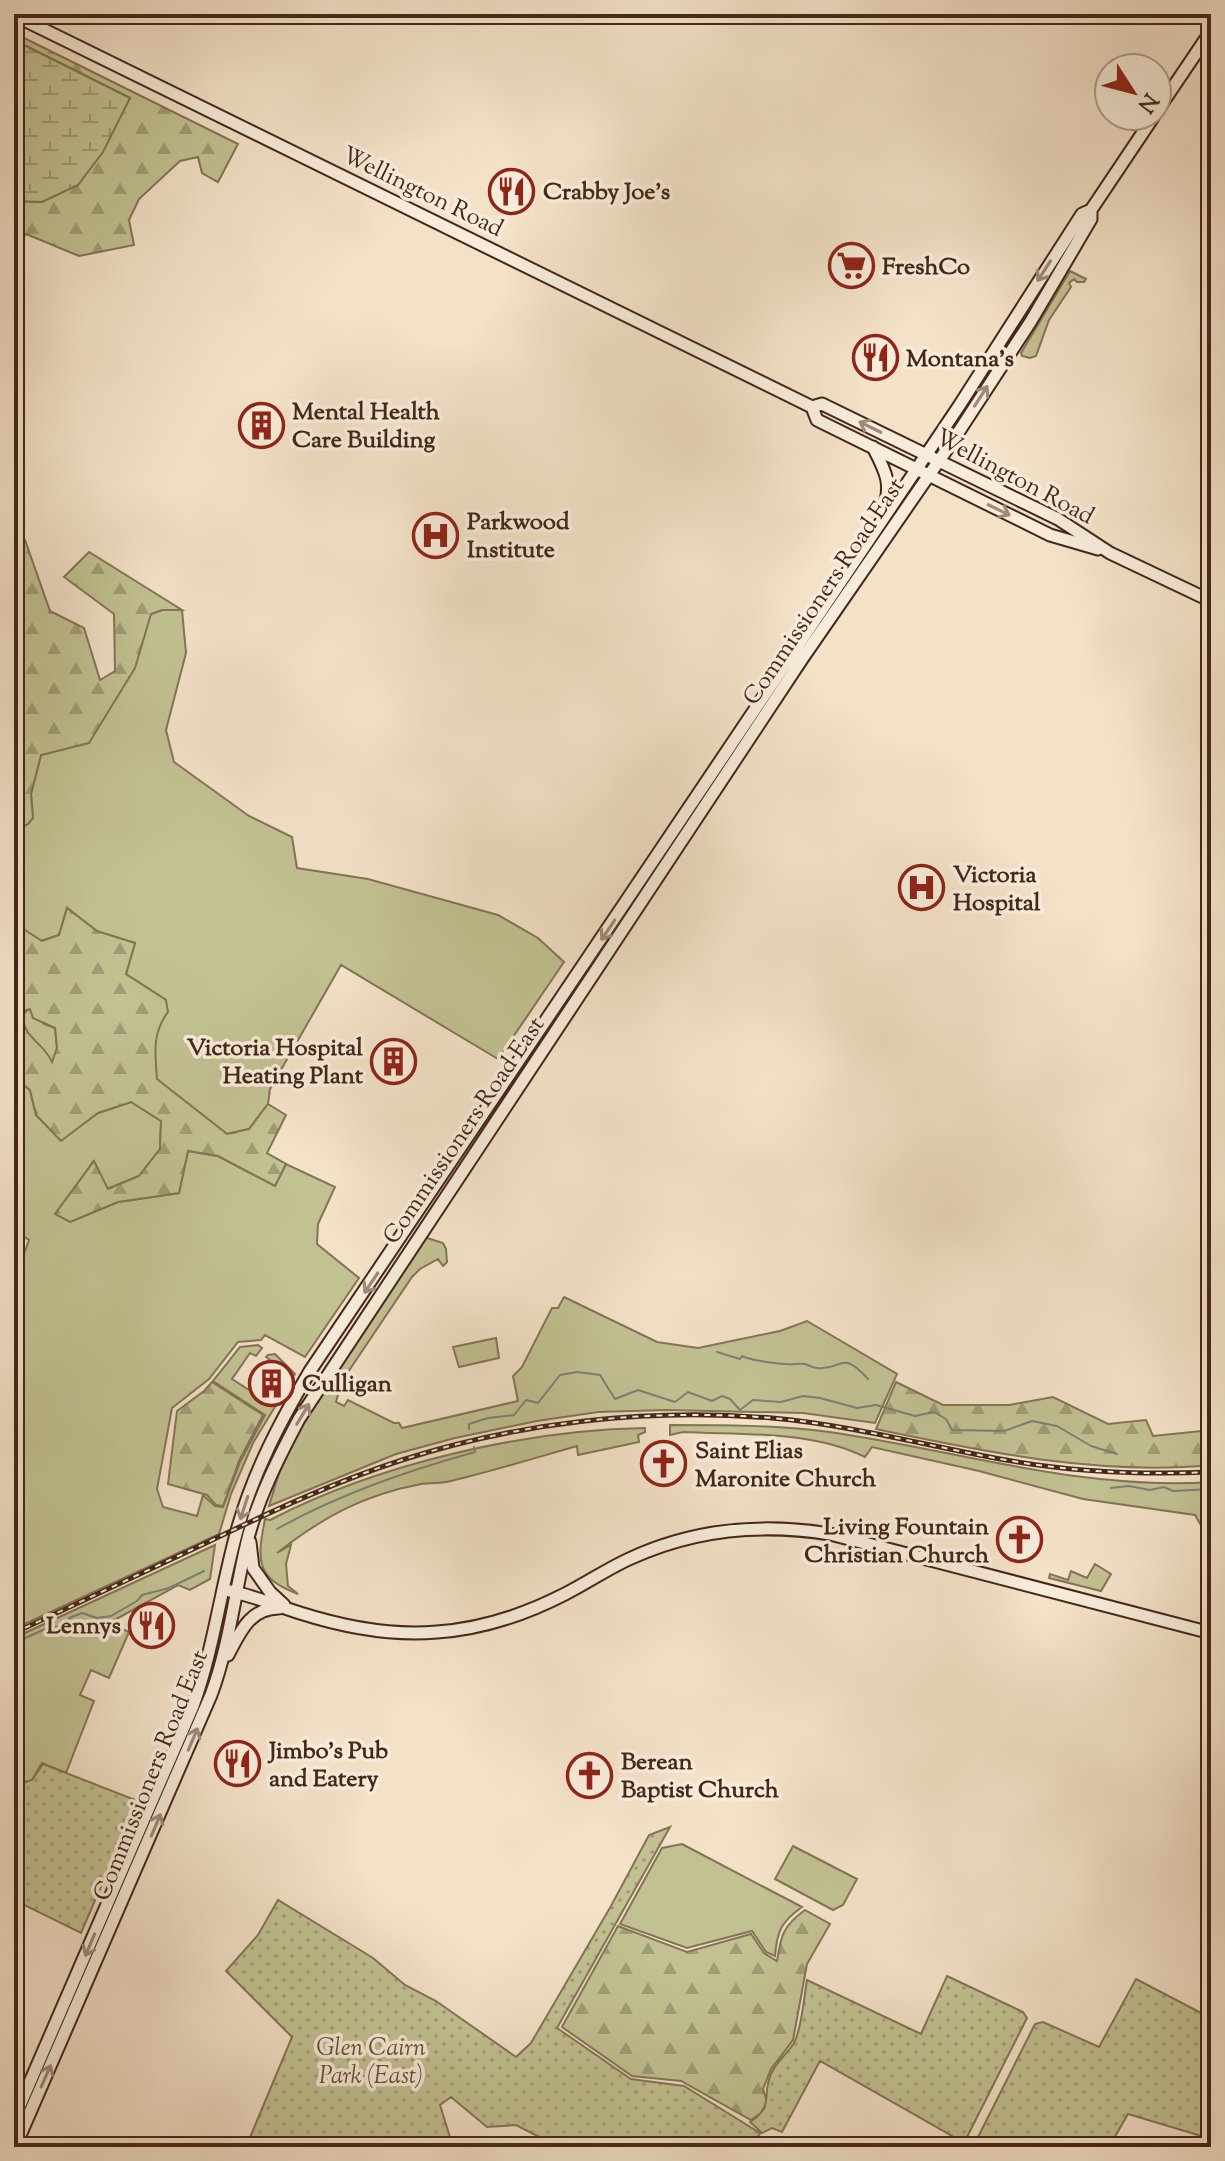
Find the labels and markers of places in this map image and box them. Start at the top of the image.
restaurant icon: Crabby Joe's [488,167,536,215]
place label: Crabby Joe's [543,176,670,210]
supermarket icon: FreshCo [827,242,875,290]
place label: FreshCo [882,251,970,285]
restaurant icon: Montana's [851,334,899,382]
place label: Montana's [906,343,1014,377]
place label: Mental Health Care Building [292,396,441,458]
building icon: Mental Health Care Building [237,401,285,449]
place label: Parkwood Institute [467,506,570,568]
hospital icon: Parkwood Institute [412,511,460,559]
place label: Victoria Hospital [953,859,1041,921]
hospital icon: Victoria Hospital [898,864,946,912]
place label: Victoria Hospital Heating Plant [187,1032,364,1094]
building icon: Victoria Hospital Heating Plant [370,1037,418,1085]
building icon: Culligan [247,1359,295,1407]
place label: Culligan [302,1368,393,1402]
place label: Saint Elias Maronite Church [695,1435,877,1497]
church icon: Saint Elias Maronite Church [640,1440,688,1488]
place label: Living Fountain Christian Church [804,1511,990,1573]
church icon: Living Fountain Christian Church [996,1516,1044,1564]
restaurant icon: Lennys [128,1601,176,1649]
place label: Lennys [46,1610,121,1644]
place label: Jimbo's Pub and Eatery [267,1735,388,1797]
restaurant icon: Jimbo's Pub and Eatery [214,1740,262,1788]
place label: Berean Baptist Church [621,1746,780,1808]
church icon: Berean Baptist Church [566,1751,614,1799]

